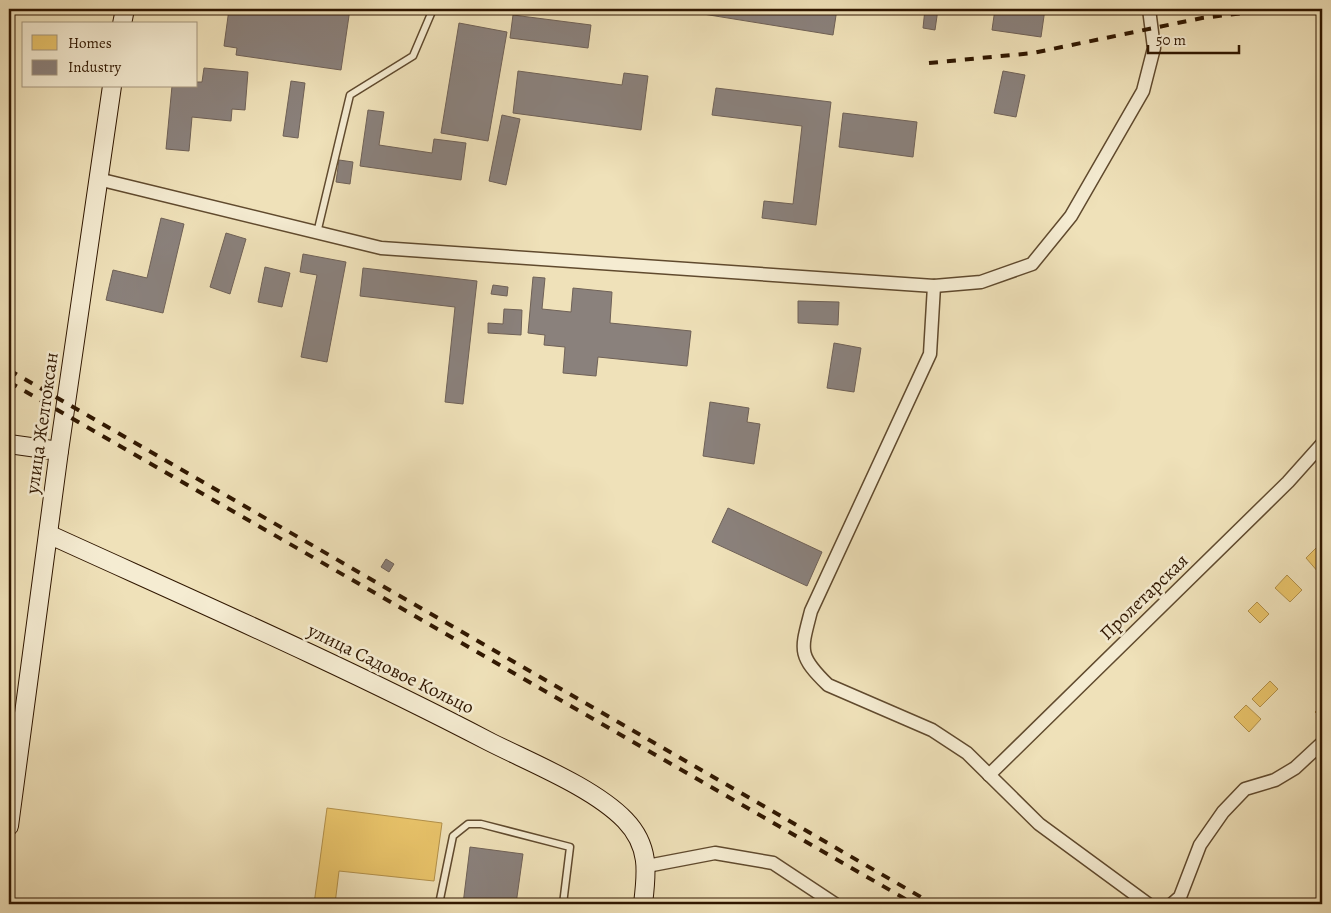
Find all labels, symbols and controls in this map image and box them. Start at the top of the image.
legend [22,22,198,88]
scale bar [1148,22,1240,54]
text: 50 m [1156,30,1186,50]
text: Homes [68,33,112,53]
text: Industry [68,57,122,77]
street label: улица Желтоксан [19,351,65,496]
street label: Пролетарская [1094,548,1194,646]
street label: улица Садовое Кольцо [303,617,479,721]

